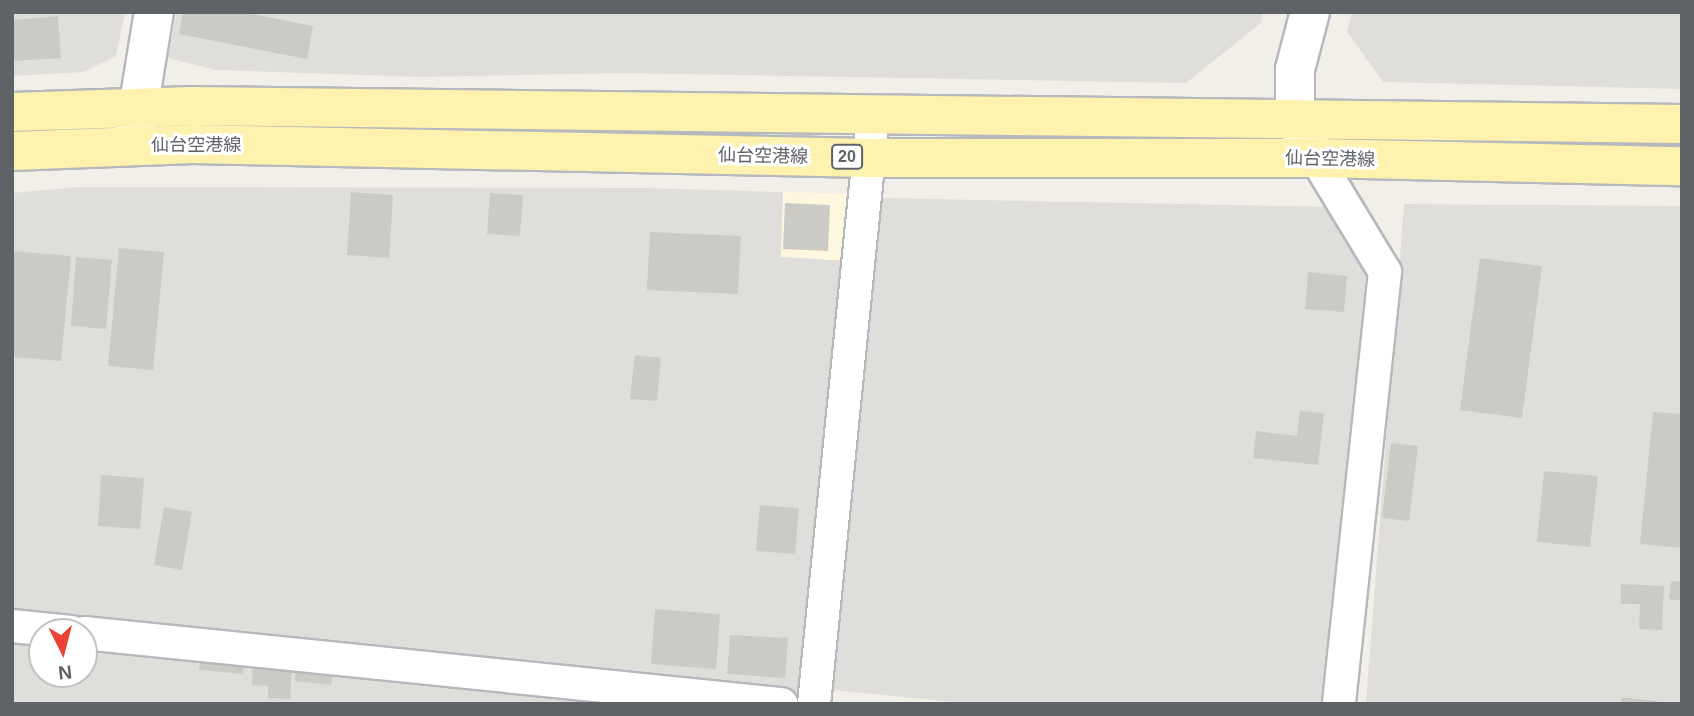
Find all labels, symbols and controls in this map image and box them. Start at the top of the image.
street label: 仙台空港線 [151,134,241,156]
street label: 仙台空港線 [718,144,808,168]
road number: 20 [830,144,864,169]
street label: 仙台空港線 [1285,147,1375,171]
north arrow [28,618,98,688]
text: N [57,661,73,684]

